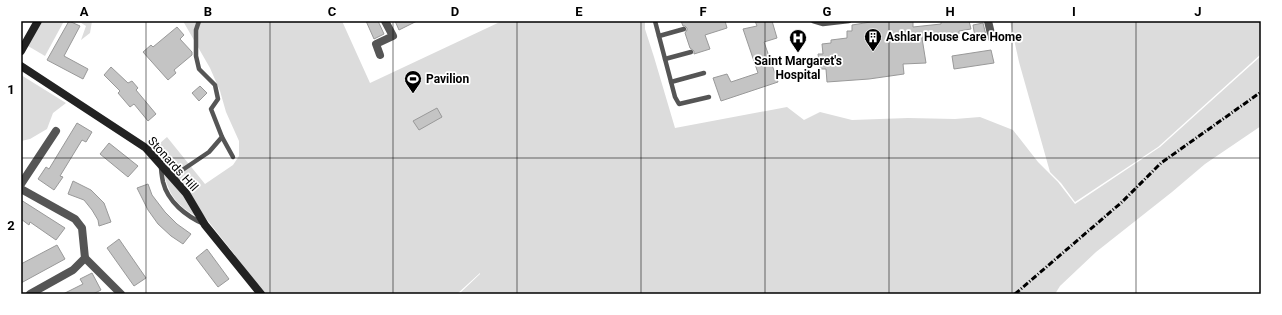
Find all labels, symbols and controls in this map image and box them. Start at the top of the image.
text: A [80,4,89,19]
text: B [204,4,212,19]
text: C [328,4,337,19]
text: D [451,4,459,19]
text: E [575,4,583,19]
text: F [699,4,707,19]
text: G [823,4,832,19]
text: H [945,4,955,19]
text: I [1072,4,1076,19]
text: J [1194,4,1202,19]
building icon: Ashlar House Care Home [863,27,883,52]
hospital icon: Saint Margaret's Hospital [788,28,808,53]
place label: Ashlar House Care Home [886,30,1022,44]
place label: Saint Margaret's Hospital [754,54,842,82]
sports icon: Pavilion [403,69,423,94]
place label: Pavilion [426,72,469,86]
text: 1 [7,82,15,97]
street label: Stonards Hill [145,134,201,194]
text: 2 [7,218,15,233]

